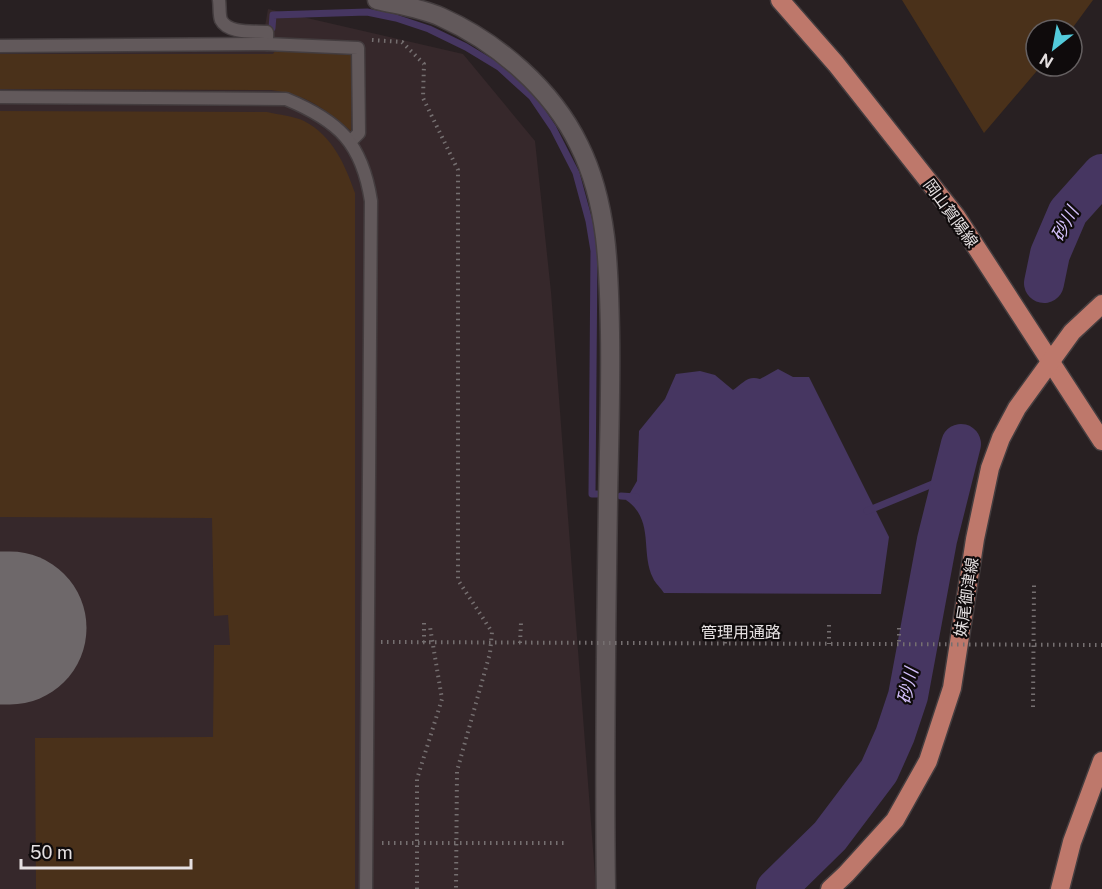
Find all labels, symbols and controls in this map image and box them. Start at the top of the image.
north arrow [1024,18,1084,78]
text: N [1036,49,1057,72]
street label: 岡山賀陽線 [919,175,982,251]
water label: 砂川 [1047,201,1083,245]
street label: 妹尾御津線 [951,556,982,638]
street label: 管理用通路 [701,623,781,642]
water label: 砂川 [893,664,922,706]
scale bar [21,832,190,870]
text: 50 m [30,842,73,863]

